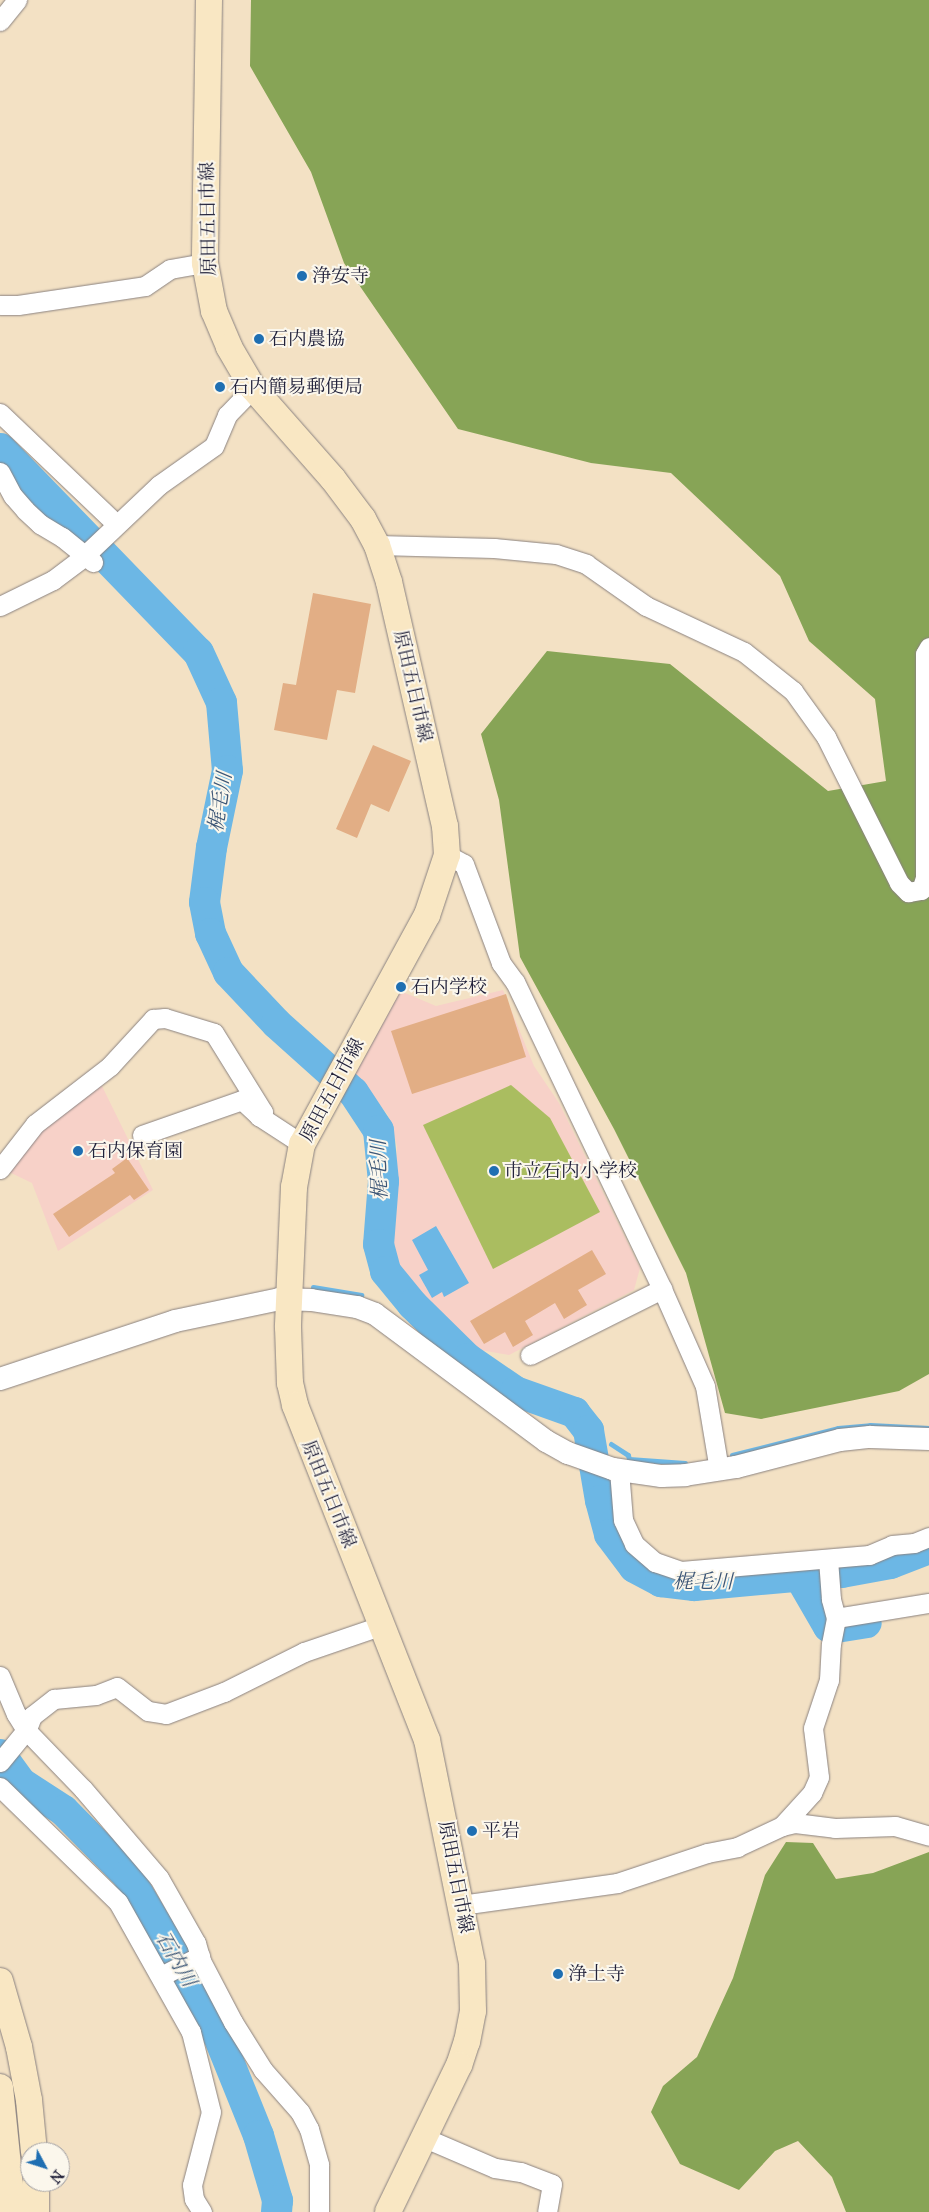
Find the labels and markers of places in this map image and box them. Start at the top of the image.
place label: 浄安寺 [312,265,369,287]
marker: 浄安寺 [296,270,308,282]
place label: 石内農協 [269,328,345,350]
marker: 石内農協 [253,333,265,345]
place label: 石内簡易郵便局 [230,376,363,398]
marker: 石内簡易郵便局 [214,381,226,393]
place label: 石内学校 [411,976,487,998]
marker: 石内学校 [395,981,407,993]
place label: 石内保育園 [88,1140,183,1162]
marker: 石内保育園 [72,1145,84,1157]
place label: 市立石内小学校 [504,1160,637,1182]
marker: 市立石内小学校 [488,1165,500,1177]
place label: 平岩 [482,1820,520,1842]
marker: 平岩 [466,1825,478,1837]
place label: 浄土寺 [568,1963,625,1985]
marker: 浄土寺 [552,1968,564,1980]

